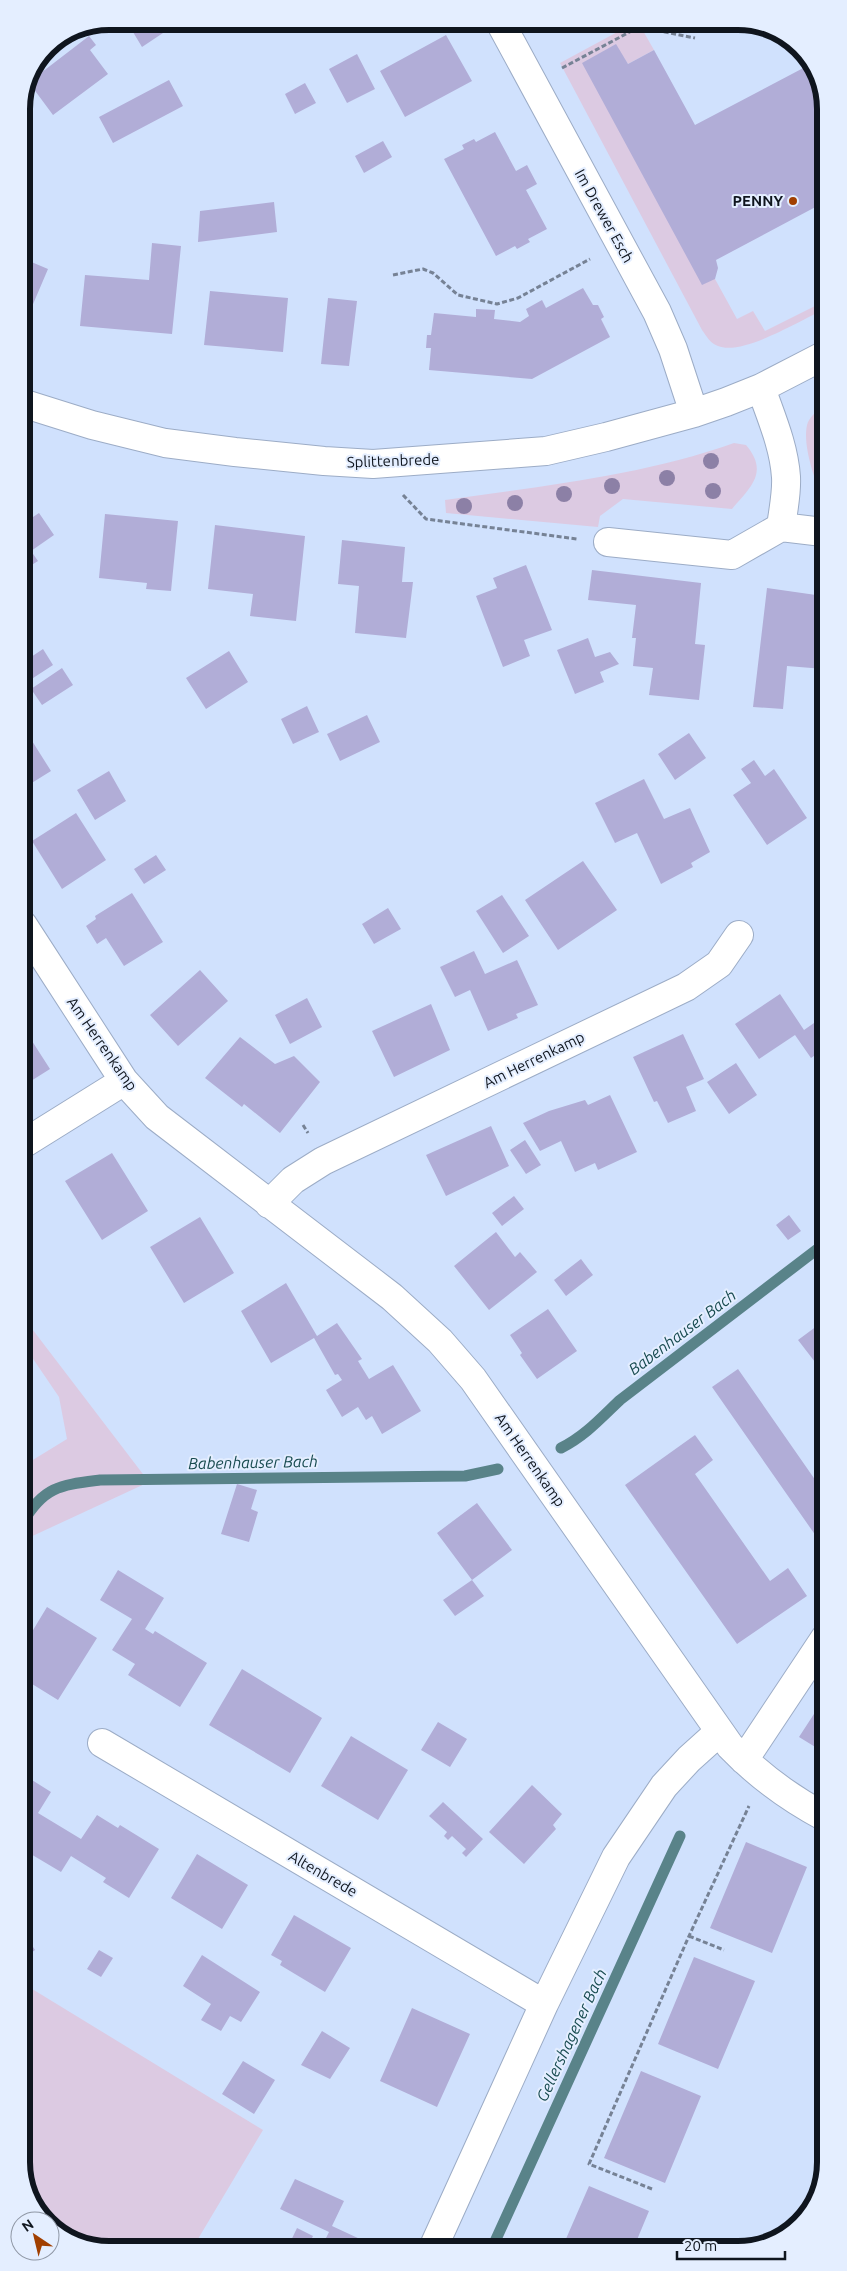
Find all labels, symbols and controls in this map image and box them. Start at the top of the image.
street label: Im Drewer Esch [572,166,637,265]
place label: PENNY [733,192,783,209]
marker: PENNY [787,195,799,207]
street label: Splittenbrede [346,450,440,471]
street label: Am Herrenkamp [64,994,141,1094]
street label: Am Herrenkamp [481,1028,587,1091]
water label: Babenhauser Bach [625,1286,739,1378]
street label: Am Herrenkamp [492,1410,569,1510]
water label: Babenhauser Bach [188,1452,318,1472]
street label: Altenbrede [286,1847,360,1900]
water label: Gellershagener Bach [532,1966,610,2104]
north arrow [10,2211,60,2261]
text: N [19,2216,36,2235]
scale bar [677,2228,784,2260]
text: 20 m [684,2237,717,2254]

